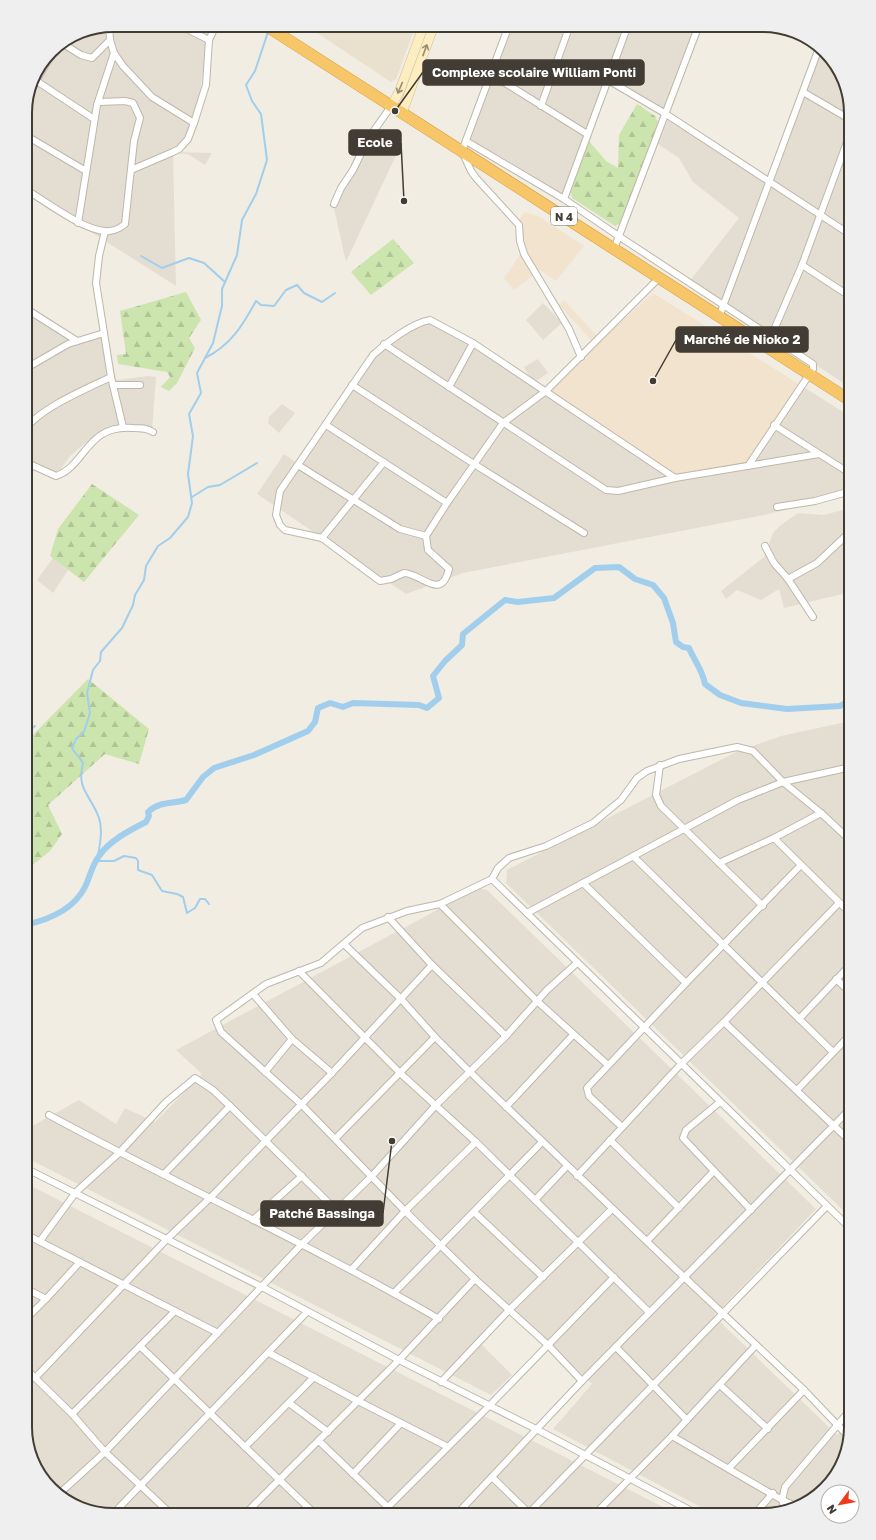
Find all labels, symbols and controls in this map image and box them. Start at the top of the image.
one-way arrow [422,45,430,57]
callout: Complexe scolaire William Ponti [423,60,644,85]
text: Complexe scolaire William Ponti [432,64,636,80]
one-way arrow [396,82,404,94]
callout: Ecole [349,130,401,155]
text: Ecole [357,134,393,150]
road number: N 4 [551,207,577,225]
callout: Marché de Nioko 2 [676,327,808,352]
text: Marché de Nioko 2 [684,331,800,347]
callout: Patché Bassinga [261,1201,383,1226]
text: Patché Bassinga [269,1205,375,1221]
north arrow [820,1484,860,1524]
text: N [823,1503,839,1517]

